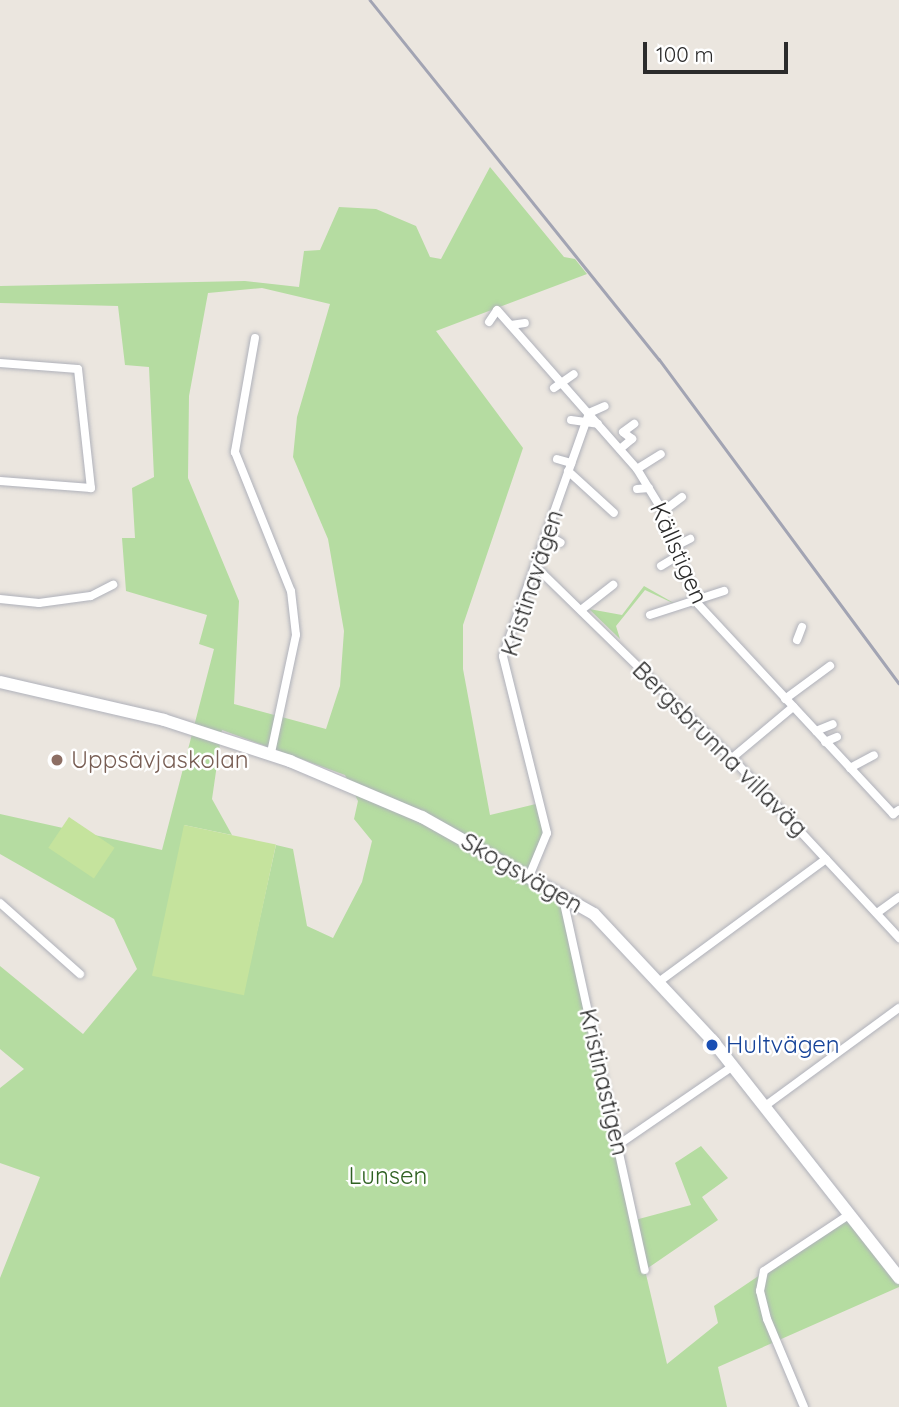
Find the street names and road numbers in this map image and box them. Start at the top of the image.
street label: Källstigen [644,498,714,608]
street label: Kristinavägen [495,506,569,660]
street label: Bergsbrunna villaväg [627,656,813,842]
street label: Skogsvägen [456,827,588,919]
street label: Kristinastigen [573,1006,635,1158]

